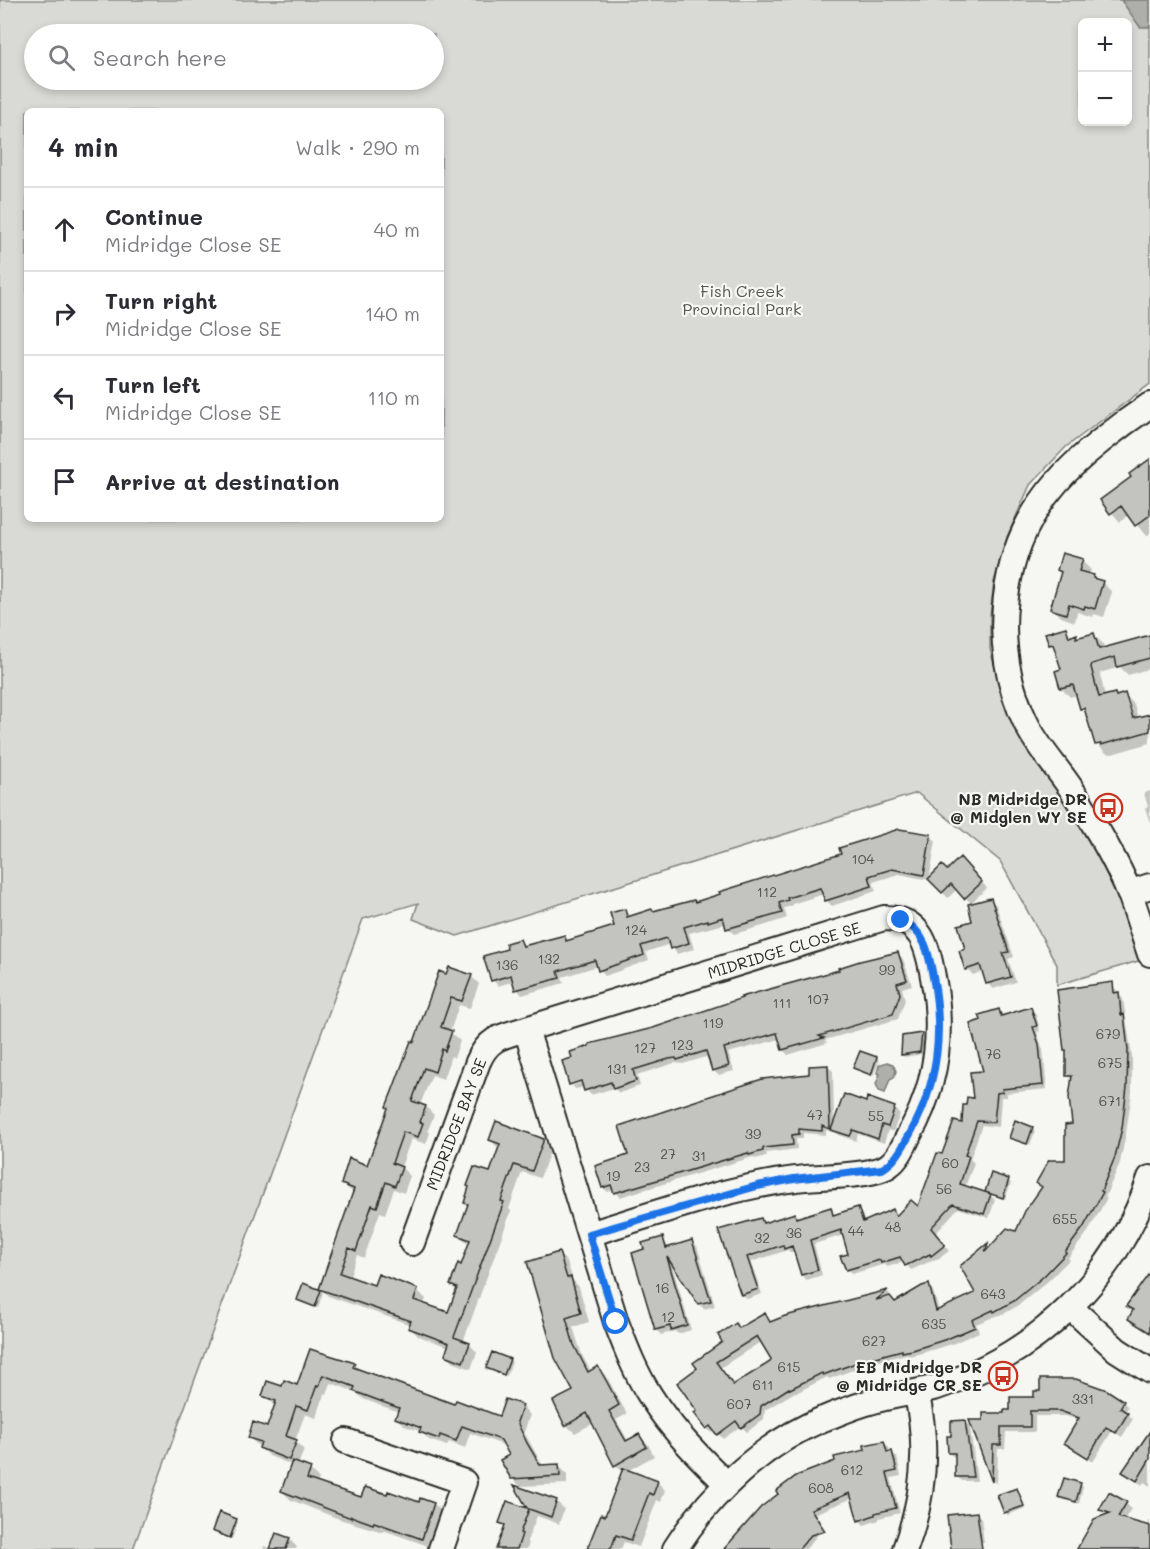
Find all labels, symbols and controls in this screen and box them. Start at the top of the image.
map controls [1078,18,1132,126]
button: + [1078,18,1132,72]
search box [24,24,444,90]
icon: search [45,41,78,74]
text: Search here [93,43,227,72]
button: − [1078,72,1132,126]
text: 4 min [48,130,118,164]
text: Walk · 290 m [295,134,420,160]
text: Continue [105,202,203,231]
icon: ahead [48,213,81,246]
text: 40 m [374,216,420,242]
text: Midridge Close SE [105,231,281,257]
park label: Fish Creek Provincial Park [682,280,802,319]
text: Turn right [105,286,217,315]
icon: right [48,297,81,330]
text: 140 m [365,300,420,326]
text: Midridge Close SE [105,315,281,341]
text: Turn left [105,370,201,399]
icon: left [48,381,81,414]
text: 110 m [367,384,420,410]
text: Midridge Close SE [105,399,281,425]
icon: arrive [48,465,81,498]
text: Arrive at destination [105,467,340,496]
place label: NB Midridge DR @ Midglen WY SE [950,788,1087,827]
bus stop icon: NB Midridge DR @ Midglen WY SE [1092,792,1124,824]
house number: 104 [851,849,875,868]
house number: 112 [757,882,777,901]
route end [887,906,913,932]
street label: MIDRIDGE CLOSE SE [705,916,863,983]
house number: 124 [625,920,648,939]
house number: 132 [538,949,560,968]
house number: 136 [496,955,518,974]
house number: 99 [879,960,895,979]
house number: 107 [807,989,830,1008]
house number: 111 [773,993,791,1012]
house number: 119 [703,1013,723,1032]
house number: 679 [1096,1024,1120,1043]
house number: 123 [671,1035,693,1054]
house number: 127 [634,1038,656,1057]
house number: 76 [985,1044,1001,1063]
house number: 675 [1098,1053,1122,1072]
street label: MIDRIDGE BAY SE [421,1055,490,1193]
house number: 131 [607,1059,627,1078]
house number: 671 [1099,1091,1121,1110]
house number: 47 [807,1105,823,1124]
house number: 55 [868,1106,884,1125]
house number: 39 [745,1124,761,1143]
house number: 27 [660,1144,676,1163]
house number: 31 [692,1146,706,1165]
house number: 60 [941,1153,959,1172]
house number: 23 [634,1157,650,1176]
house number: 19 [606,1166,620,1185]
house number: 56 [936,1179,952,1198]
house number: 655 [1053,1209,1077,1228]
house number: 48 [885,1217,901,1236]
house number: 44 [848,1221,865,1240]
house number: 36 [786,1223,802,1242]
house number: 32 [754,1228,770,1247]
house number: 16 [655,1278,669,1297]
house number: 643 [981,1284,1005,1303]
house number: 12 [661,1307,675,1326]
route start [602,1308,628,1334]
house number: 635 [922,1314,946,1333]
house number: 627 [862,1331,886,1350]
place label: EB Midridge DR @ Midridge CR SE [836,1356,982,1395]
house number: 615 [778,1357,800,1376]
bus stop icon: EB Midridge DR @ Midridge CR SE [987,1360,1019,1392]
house number: 611 [753,1375,773,1394]
house number: 331 [1072,1389,1094,1408]
house number: 607 [727,1394,752,1413]
house number: 612 [841,1460,863,1479]
house number: 608 [808,1478,834,1497]

